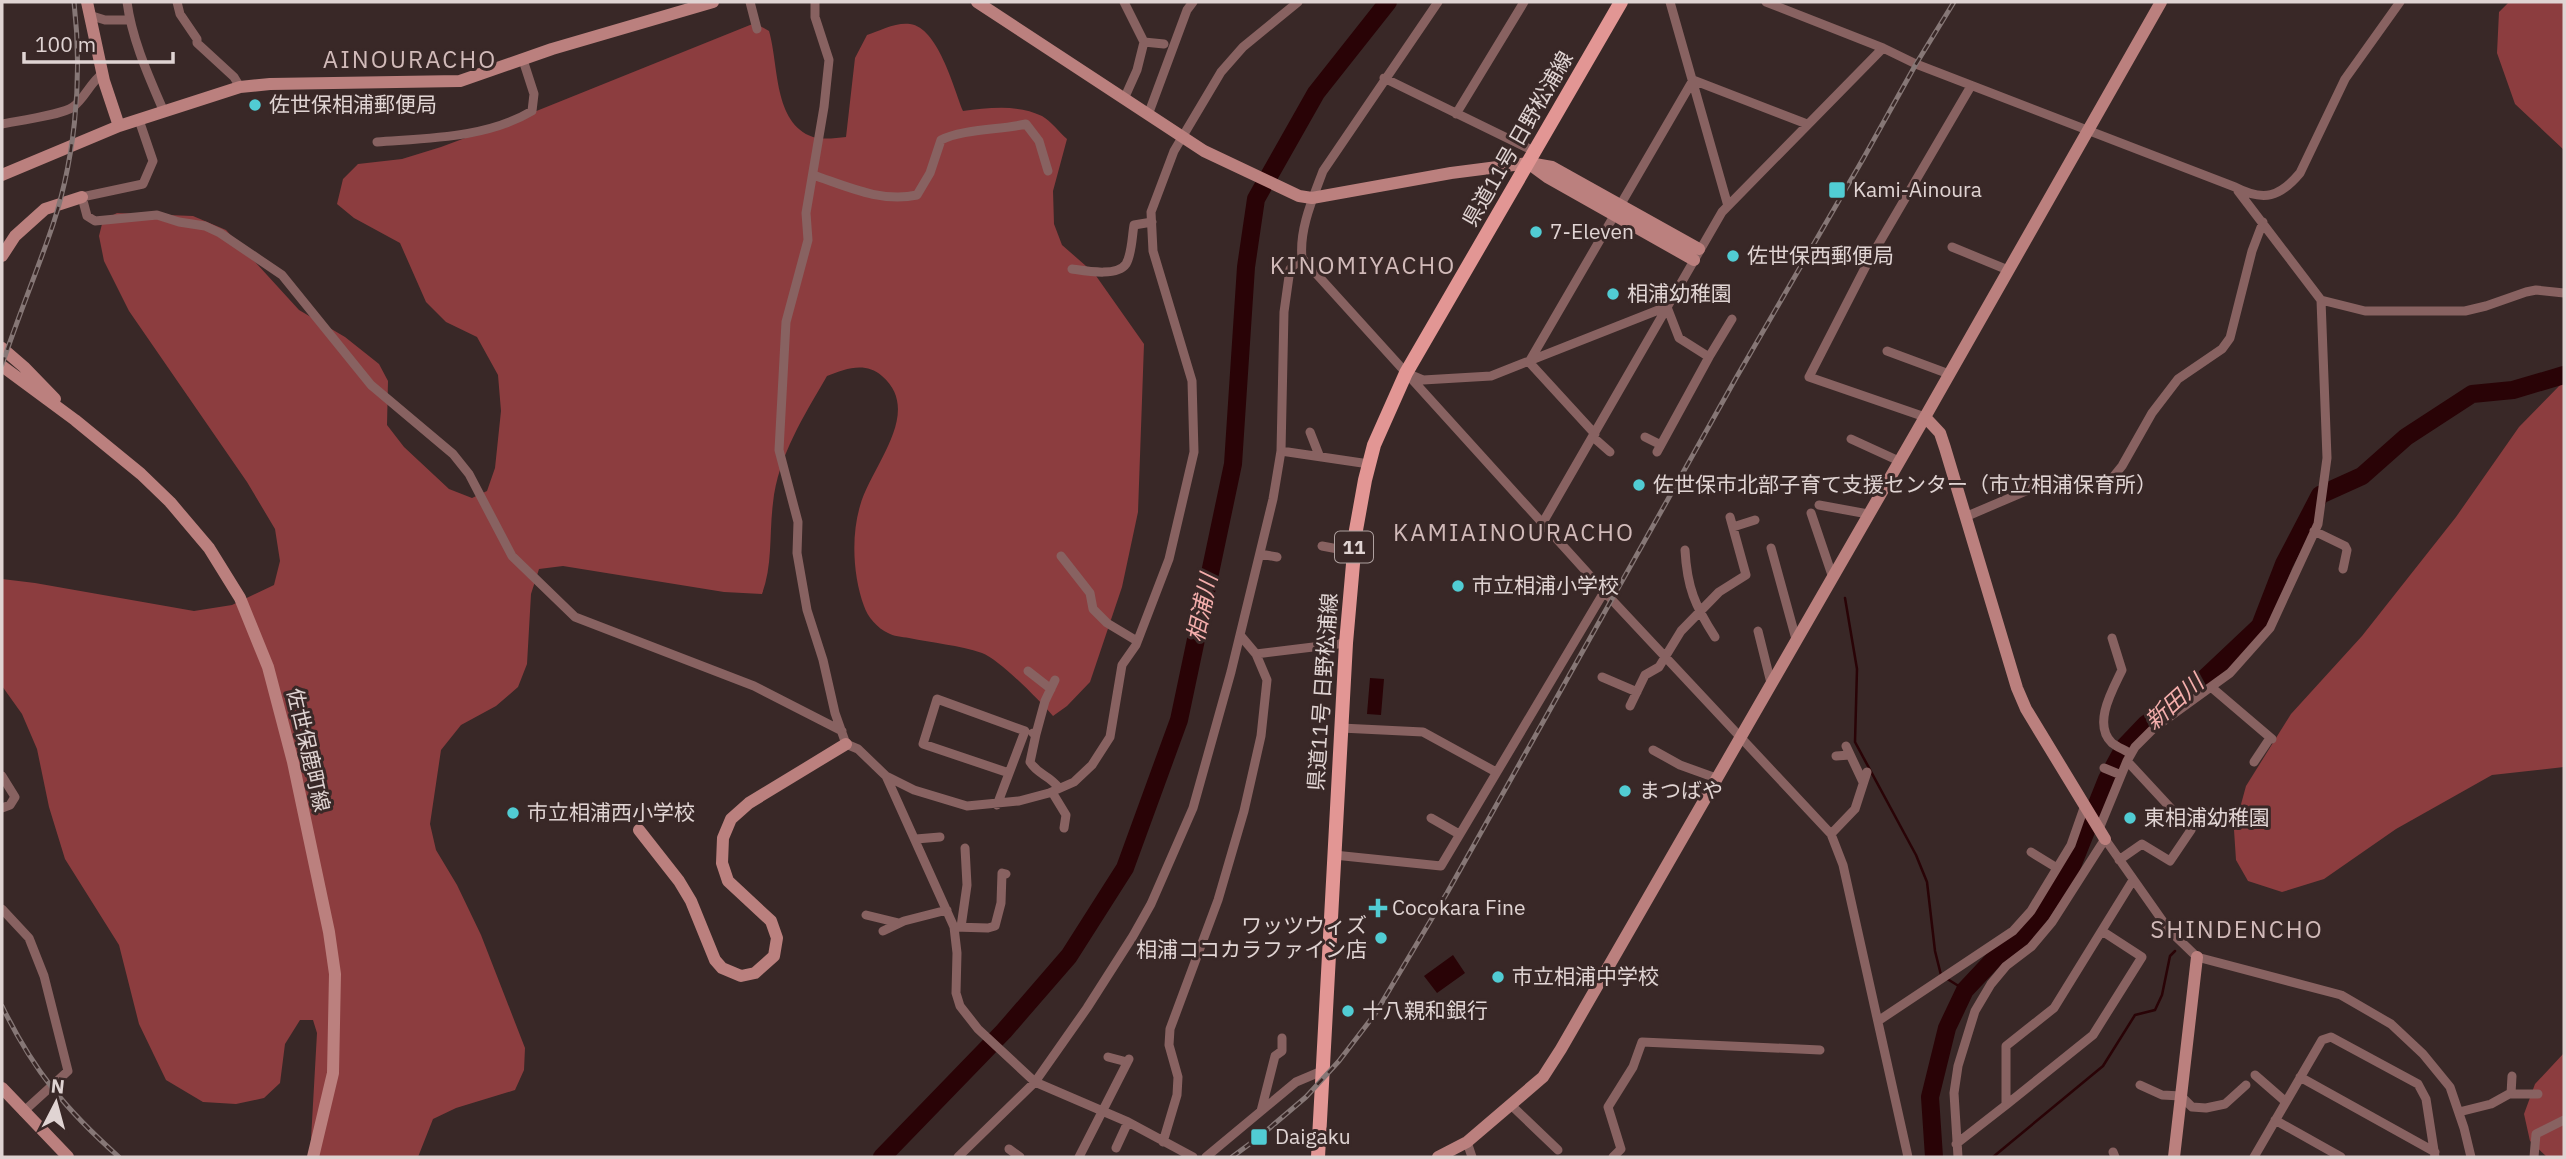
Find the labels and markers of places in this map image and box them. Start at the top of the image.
place label: 佐世保相浦郵便局 [269,90,437,118]
marker: 佐世保相浦郵便局 [247,97,263,113]
place label: Kami-Ainoura [1853,175,1982,203]
marker: Kami-Ainoura [1827,180,1847,200]
place label: 7-Eleven [1550,217,1634,245]
marker: 7-Eleven [1528,224,1544,240]
place label: 佐世保西郵便局 [1747,241,1894,269]
marker: 佐世保西郵便局 [1725,248,1741,264]
place label: 相浦幼稚園 [1627,279,1732,307]
marker: 相浦幼稚園 [1605,286,1621,302]
place label: 佐世保市北部子育て支援センター（市立相浦保育所） [1653,470,2157,498]
marker: 佐世保市北部子育て支援センター（市立相浦保育所） [1631,477,1647,493]
place label: 市立相浦小学校 [1472,571,1619,599]
marker: 市立相浦小学校 [1450,578,1466,594]
place label: まつばや [1639,776,1723,804]
marker: まつばや [1617,783,1633,799]
place label: 市立相浦西小学校 [527,798,695,826]
place label: 東相浦幼稚園 [2144,803,2270,831]
marker: 市立相浦西小学校 [505,805,521,821]
marker: 東相浦幼稚園 [2122,810,2138,826]
place label: Cocokara Fine [1392,893,1525,921]
marker: Cocokara Fine [1370,900,1386,916]
place label: ワッツウィズ 相浦ココカラファイン店 [1136,911,1367,963]
marker: ワッツウィズ 相浦ココカラファイン店 [1373,930,1389,946]
place label: 市立相浦中学校 [1512,962,1659,990]
marker: 市立相浦中学校 [1490,969,1506,985]
place label: 十八親和銀行 [1362,996,1488,1024]
marker: 十八親和銀行 [1340,1003,1356,1019]
place label: Daigaku [1275,1122,1351,1150]
marker: Daigaku [1249,1127,1269,1147]

